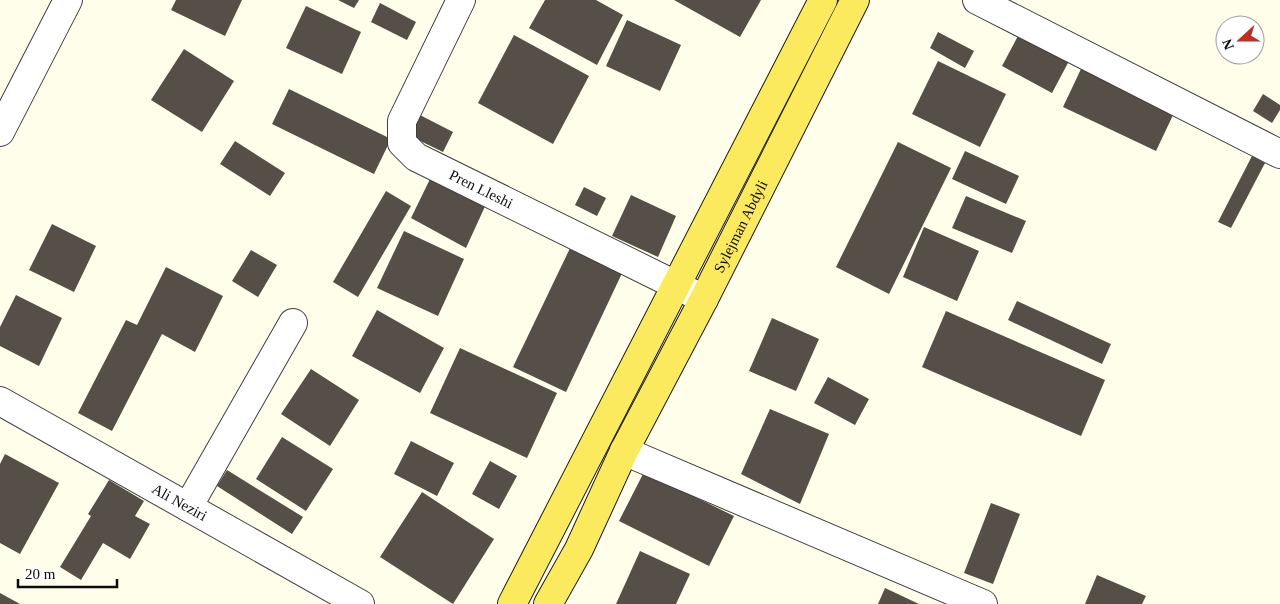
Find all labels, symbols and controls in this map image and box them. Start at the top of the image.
north arrow [1215,15,1265,65]
text: N [1220,37,1237,52]
street label: Pren Lleshi [447,167,515,211]
street label: Sylejman Abdyli [711,178,771,275]
street label: Ali Neziri [149,480,210,524]
scale bar [18,556,116,588]
text: 20 m [25,566,56,582]

